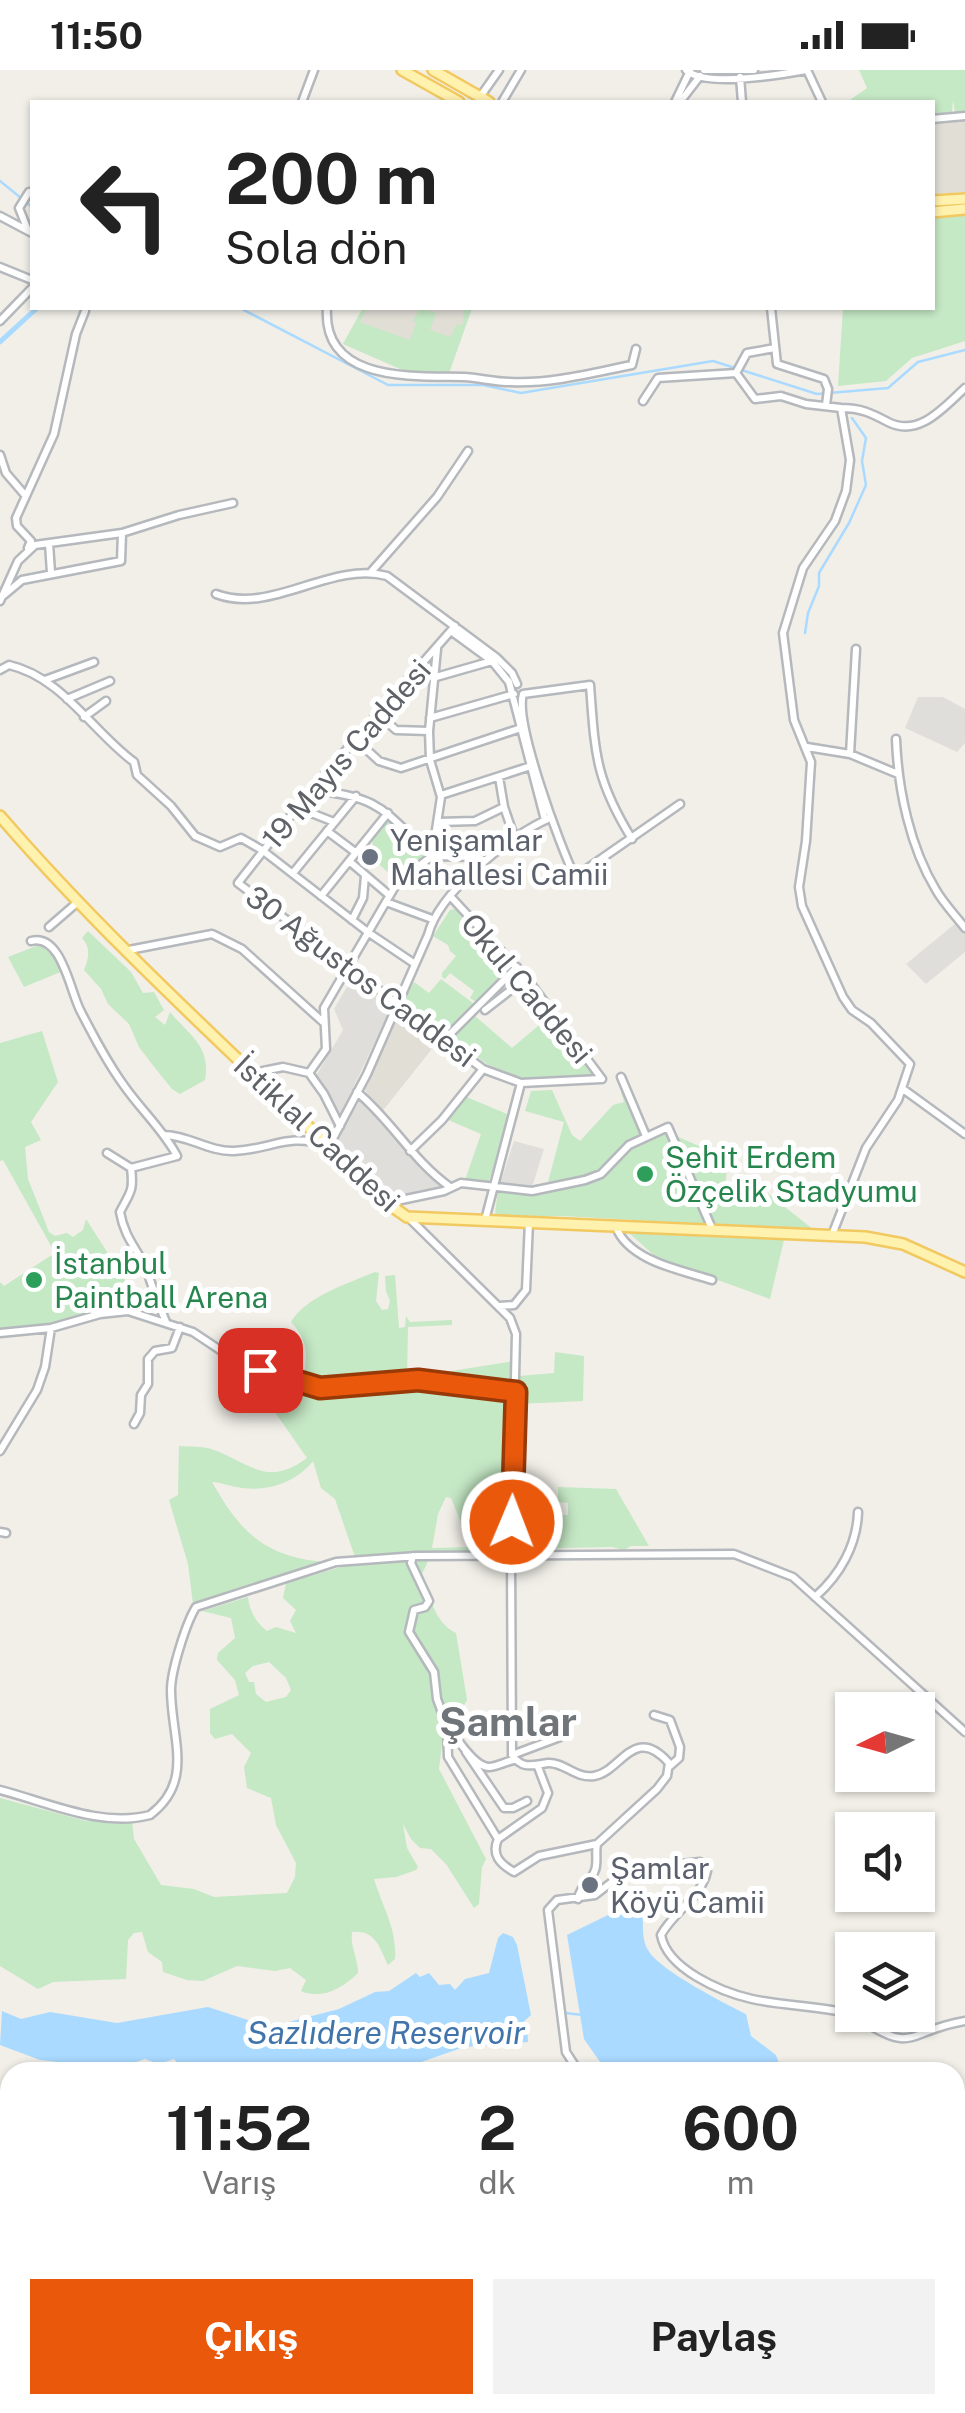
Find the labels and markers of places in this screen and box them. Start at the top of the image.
place label: Yenişamlar Mahallesi Camii [390,822,608,892]
marker: Yenişamlar Mahallesi Camii [359,846,381,868]
place label: Şehit Erdem Özçelik Stadyumu [665,1139,918,1209]
marker: Şehit Erdem Özçelik Stadyumu [634,1163,656,1185]
place label: İstanbul Paintball Arena [54,1245,268,1315]
marker: İstanbul Paintball Arena [23,1269,45,1291]
pin [218,1328,303,1413]
place label: Şamlar Köyü Camii [610,1850,765,1920]
marker: Şamlar Köyü Camii [579,1874,601,1896]

